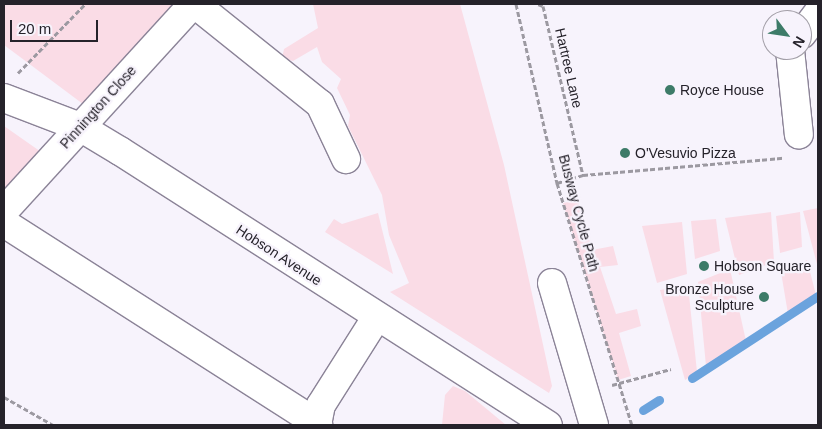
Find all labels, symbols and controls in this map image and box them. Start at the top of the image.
scale bar [12,10,100,42]
north arrow [762,10,812,60]
text: 20 m [18,20,51,37]
street label: Hartree Lane [552,26,586,110]
text: N [790,34,808,51]
street label: Pinnington Close [56,62,140,152]
place label: Royce House [680,82,764,98]
marker: Royce House [664,84,676,96]
place label: O'Vesuvio Pizza [635,145,736,161]
marker: O'Vesuvio Pizza [619,147,631,159]
street label: Busway Cycle Path [555,153,603,273]
street label: Hobson Avenue [233,221,325,289]
place label: Hobson Square [714,258,811,274]
marker: Hobson Square [698,260,710,272]
place label: Bronze House Sculpture [665,281,754,314]
marker: Bronze House Sculpture [758,291,770,303]

